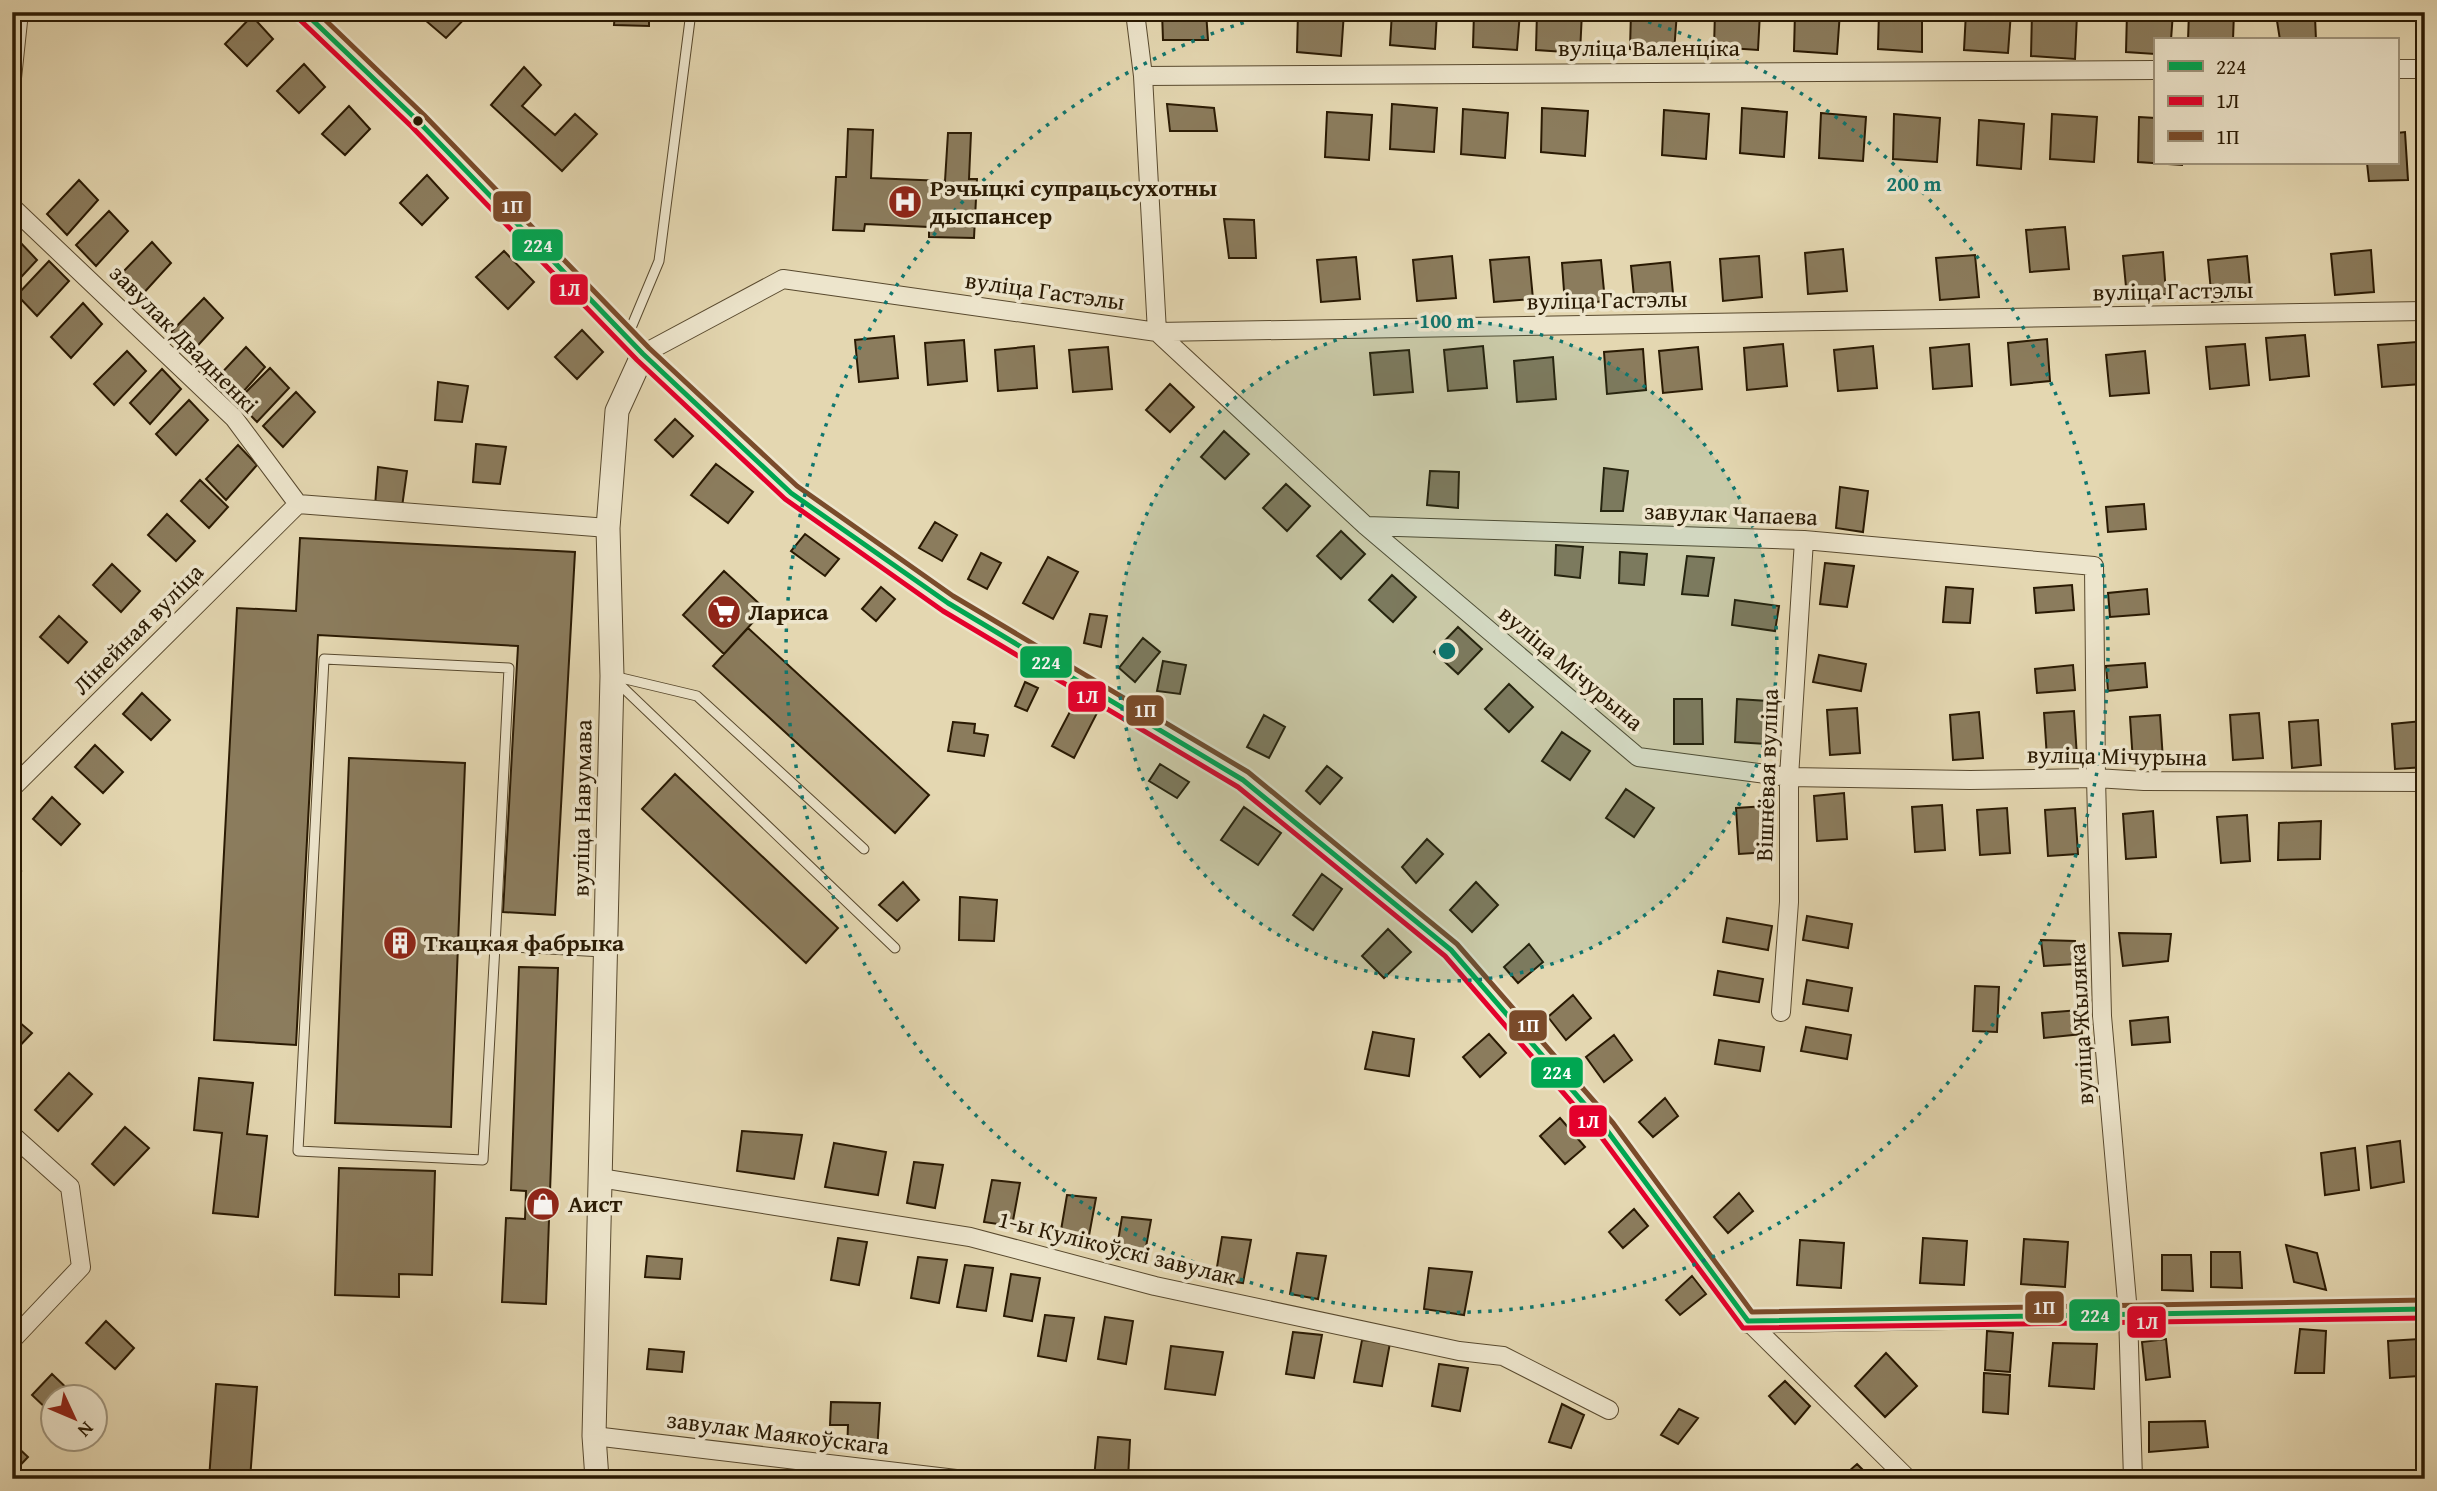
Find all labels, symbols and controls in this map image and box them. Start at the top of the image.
street label: вуліца Валенціка [1558,30,1741,65]
legend [2154,38,2398,164]
text: 224 [2216,51,2246,82]
text: 1Л [2216,85,2239,116]
unlabelled marker [411,114,425,128]
text: 1П [2216,121,2240,152]
text: 200 m [1886,168,1942,199]
place label: Рэчыцкі супрацьсухотны дыспансер [930,170,1217,233]
hospital icon: Рэчыцкі супрацьсухотны дыспансер [886,183,924,221]
line badge: 1П [492,190,532,223]
text: 1П [501,192,524,220]
line badge: 224 [511,228,564,262]
text: 224 [523,231,553,259]
street label: завулак Двадненкі [102,256,267,421]
street label: вуліца Гастэлы [963,262,1127,319]
street label: вуліца Гастэлы [2092,272,2254,309]
line badge: 1Л [549,273,589,306]
text: 1Л [558,275,581,303]
street label: вуліца Гастэлы [1526,281,1688,318]
text: 100 m [1419,305,1475,336]
street label: завулак Чапаева [1644,493,1819,534]
street label: Лінейная вуліца [64,555,212,702]
supermarket icon: Лариса [705,593,743,631]
place label: Лариса [748,594,829,629]
street label: вуліца Мічурына [1491,596,1652,739]
centre of rings [1435,639,1459,663]
line badge: 224 [1019,645,1073,679]
text: 224 [1031,648,1061,676]
line badge: 1Л [1067,680,1107,713]
text: 1Л [1076,682,1099,710]
street label: Вішнёвая вуліца [1746,687,1787,862]
line badge: 1П [1125,694,1165,727]
text: 1П [1134,696,1157,724]
street label: вуліца Навумава [562,719,601,897]
street label: вуліца Мічурына [2027,736,2208,775]
building icon: Ткацкая фабрыка [381,924,419,962]
place label: Ткацкая фабрыка [424,925,625,960]
street label: вуліца Жыляка [2059,942,2102,1106]
line badge: 1П [1508,1009,1548,1042]
text: 1П [1517,1011,1540,1039]
line badge: 224 [1530,1056,1584,1089]
text: 224 [1542,1058,1572,1086]
line badge: 1Л [1568,1104,1608,1138]
text: 1Л [1577,1107,1600,1135]
shop icon: Аист [524,1185,562,1223]
place label: Аист [568,1186,622,1221]
street label: 1-ы Кулікоўскі завулак [994,1201,1240,1294]
line badge: 1П [2024,1290,2065,1324]
text: 1П [2033,1293,2056,1321]
line badge: 224 [2068,1298,2121,1332]
text: 224 [2080,1301,2110,1329]
line badge: 1Л [2126,1305,2167,1339]
text: 1Л [2136,1308,2159,1336]
north arrow [38,1382,108,1452]
street label: завулак Маякоўскага [665,1401,892,1464]
text: N [72,1416,101,1444]

